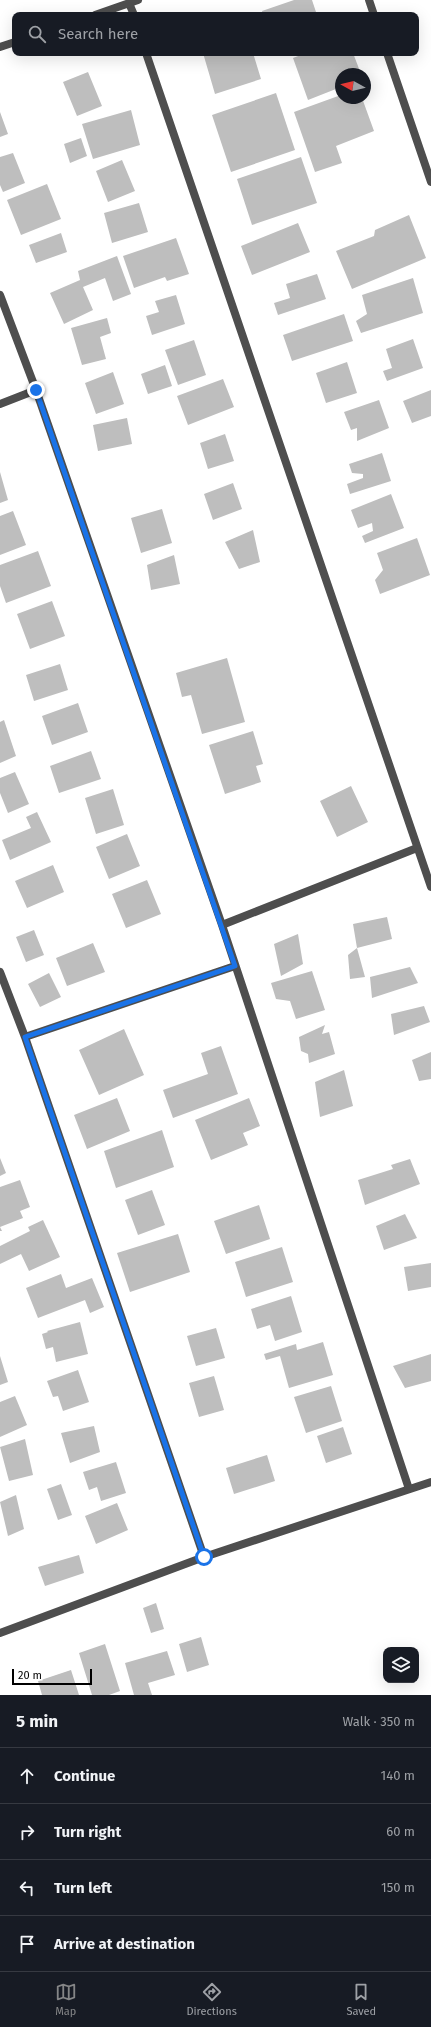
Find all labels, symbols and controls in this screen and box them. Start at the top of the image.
search box [12,12,419,56]
icon: search [26,23,48,45]
text: Search here [58,25,138,43]
north arrow [335,68,371,104]
route end [27,381,45,399]
route start [195,1548,213,1566]
map controls [383,1647,419,1683]
button: layers [383,1647,419,1683]
scale bar [12,1667,92,1686]
text: 20 m [18,1669,42,1682]
text: 5 min [16,1711,58,1732]
text: Walk · 350 m [342,1714,415,1729]
icon: ahead [16,1765,38,1787]
text: Continue [54,1767,115,1785]
text: 140 m [381,1768,415,1783]
icon: right [16,1821,38,1843]
text: Turn right [54,1823,121,1841]
text: 60 m [386,1824,415,1839]
icon: left [16,1877,38,1899]
text: Turn left [54,1879,112,1897]
text: 150 m [381,1880,415,1895]
icon: arrive [16,1933,38,1955]
text: Arrive at destination [54,1935,195,1953]
tab: Map [55,1981,77,2018]
tab: Directions [186,1981,237,2018]
tab: Saved [346,1981,376,2018]

